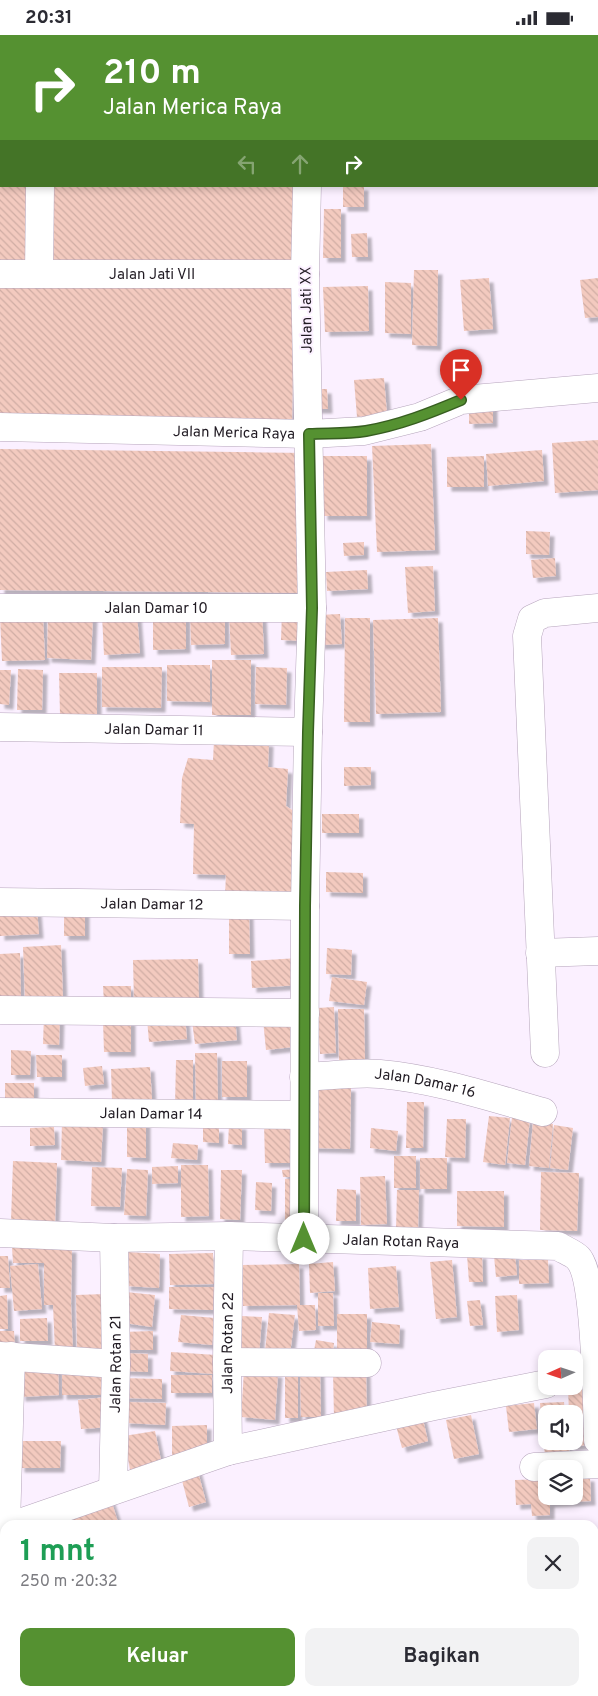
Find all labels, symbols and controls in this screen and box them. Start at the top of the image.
text: 20:31 [25,6,73,30]
text: 210 m [103,52,201,96]
icon: right [20,55,85,120]
text: Jalan Merica Raya [103,95,282,122]
icon: left [233,150,261,178]
icon: ahead [286,150,314,178]
icon: right [339,150,367,178]
street label: Jalan Jati VII [109,266,195,285]
street label: Jalan Jati XX [297,266,318,354]
pin [440,349,482,400]
icon: arrive [447,356,475,384]
street label: Jalan Merica Raya [173,423,295,445]
street label: Jalan Damar 10 [104,600,208,619]
street label: Jalan Damar 11 [104,721,204,741]
street label: Jalan Damar 12 [100,895,204,916]
street label: Jalan Damar 16 [374,1066,478,1103]
street label: Jalan Damar 14 [99,1105,203,1125]
position arrow [277,1212,329,1264]
street label: Jalan Rotan Raya [342,1231,459,1254]
street label: Jalan Rotan 22 [219,1292,239,1394]
street label: Jalan Rotan 21 [107,1315,127,1413]
north arrow [538,1350,582,1395]
map controls [538,1350,583,1505]
button: sound [538,1405,583,1450]
button: layers [538,1460,583,1505]
text: 1 mnt [20,1534,95,1571]
button: close [527,1537,579,1589]
text: 250 m · 20:32 [20,1572,118,1592]
button: Keluar [20,1628,295,1686]
button: Bagikan [305,1628,579,1686]

